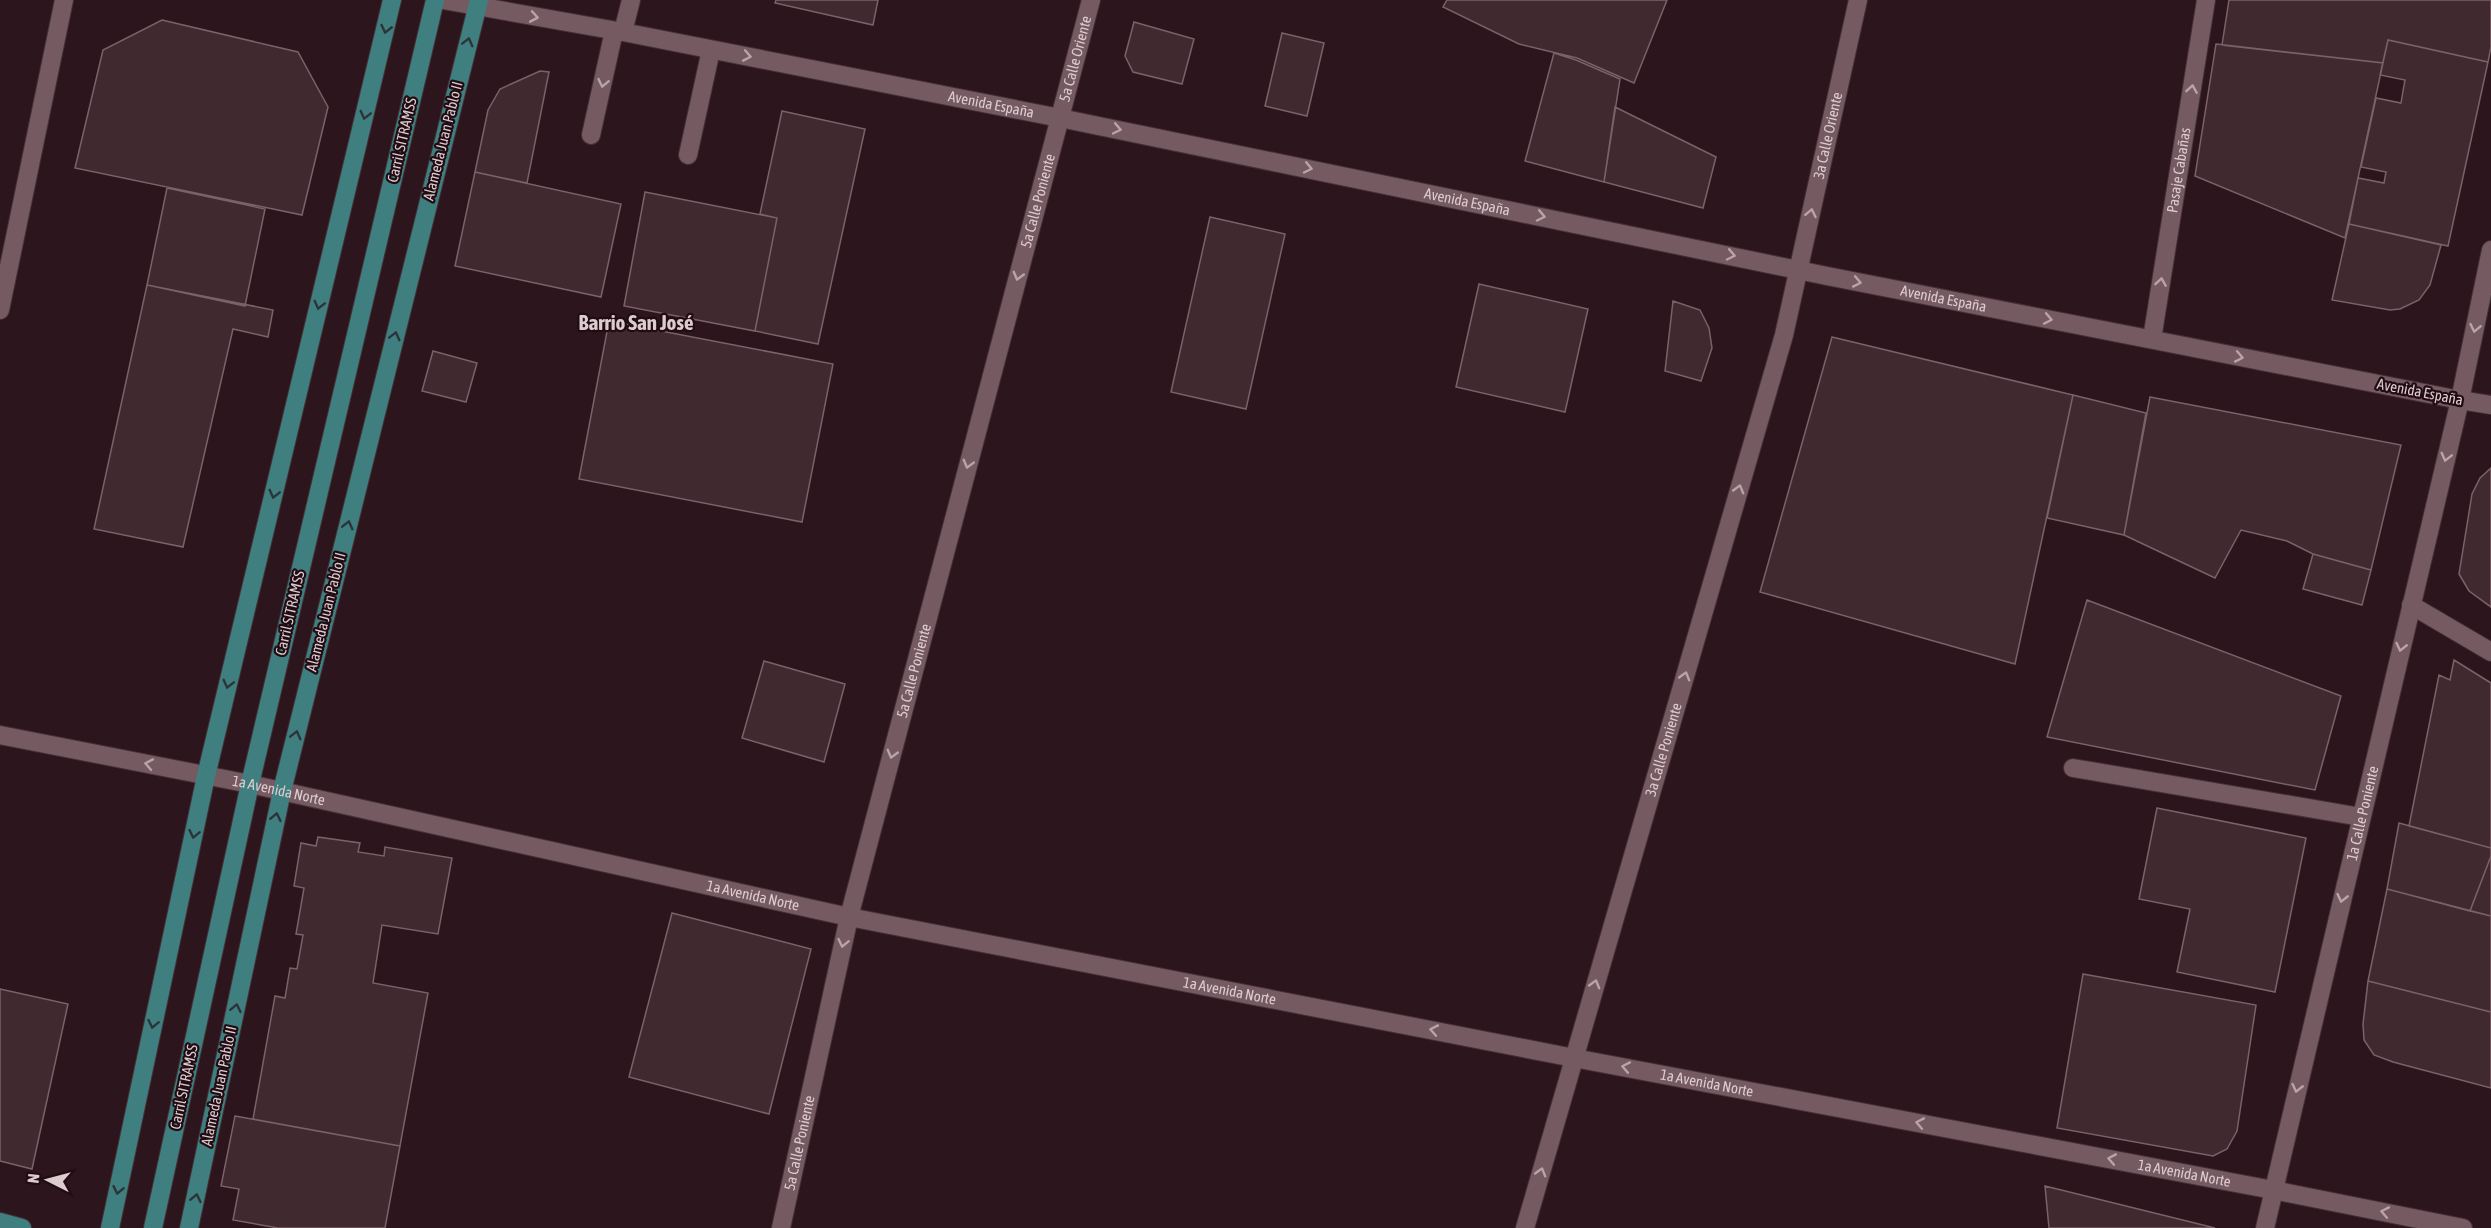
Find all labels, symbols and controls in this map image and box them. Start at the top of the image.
one-way arrow [529,10,539,23]
street label: 5a Calle Oriente [1056,14,1095,103]
one-way arrow [380,24,393,34]
one-way arrow [460,37,473,47]
one-way arrow [741,49,751,62]
one-way arrow [597,78,610,88]
street label: Alameda Juan Pablo II [420,80,466,202]
one-way arrow [2185,84,2198,94]
street label: Avenida España [947,87,1036,121]
street label: 3a Calle Oriente [1810,90,1845,180]
street label: Carril SITRAMSS [384,96,419,184]
one-way arrow [359,110,372,120]
one-way arrow [1112,122,1122,135]
street label: Pasaje Cabañas [2163,126,2194,214]
street label: 5a Calle Poniente [1017,152,1058,250]
one-way arrow [1303,161,1313,174]
street label: Avenida España [1423,184,1512,219]
one-way arrow [1535,208,1545,221]
one-way arrow [1804,208,1817,218]
one-way arrow [1726,248,1736,261]
one-way arrow [1013,270,1026,280]
one-way arrow [1851,275,1861,288]
one-way arrow [2155,277,2167,286]
street label: Avenida España [1899,282,1988,315]
one-way arrow [314,299,327,309]
district label: Barrio San José [579,310,693,334]
one-way arrow [2043,312,2053,325]
one-way arrow [2469,323,2482,333]
one-way arrow [387,331,400,341]
one-way arrow [2234,349,2244,362]
street label: Avenida España [2376,375,2464,408]
one-way arrow [2441,452,2454,462]
one-way arrow [963,459,976,469]
one-way arrow [1732,484,1744,495]
one-way arrow [268,489,281,499]
one-way arrow [340,520,353,530]
street label: Alameda Juan Pablo II [303,551,349,673]
street label: Carril SITRAMSS [272,569,307,657]
street label: 5a Calle Poniente [893,622,934,720]
one-way arrow [2395,641,2408,651]
one-way arrow [1678,671,1690,682]
one-way arrow [223,679,236,689]
street label: 3a Calle Poniente [1642,701,1685,798]
one-way arrow [288,730,301,740]
one-way arrow [887,748,899,759]
one-way arrow [144,758,154,771]
street label: 1a Calle Poniente [2343,764,2382,862]
street label: 1a Avenida Norte [231,772,327,808]
one-way arrow [269,813,282,823]
one-way arrow [188,828,201,838]
street label: 1a Avenida Norte [705,877,801,914]
one-way arrow [2336,893,2349,903]
one-way arrow [838,938,851,948]
street label: 1a Avenida Norte [1182,973,1278,1008]
one-way arrow [1588,979,1601,989]
one-way arrow [229,1003,242,1013]
one-way arrow [147,1019,160,1029]
street label: Alameda Juan Pablo II [198,1024,240,1147]
one-way arrow [1430,1024,1440,1037]
street label: Carril SITRAMSS [166,1043,201,1131]
one-way arrow [1621,1061,1631,1074]
street label: 1a Avenida Norte [1659,1065,1755,1100]
one-way arrow [2291,1082,2304,1092]
street label: 5a Calle Poniente [780,1094,818,1192]
one-way arrow [1916,1117,1926,1130]
north arrow [18,1150,78,1210]
one-way arrow [2107,1153,2117,1166]
street label: 1a Avenida Norte [2136,1156,2233,1190]
one-way arrow [1534,1167,1547,1177]
text: N [24,1173,43,1184]
one-way arrow [112,1185,125,1195]
one-way arrow [189,1193,202,1203]
one-way arrow [2381,1206,2391,1219]

